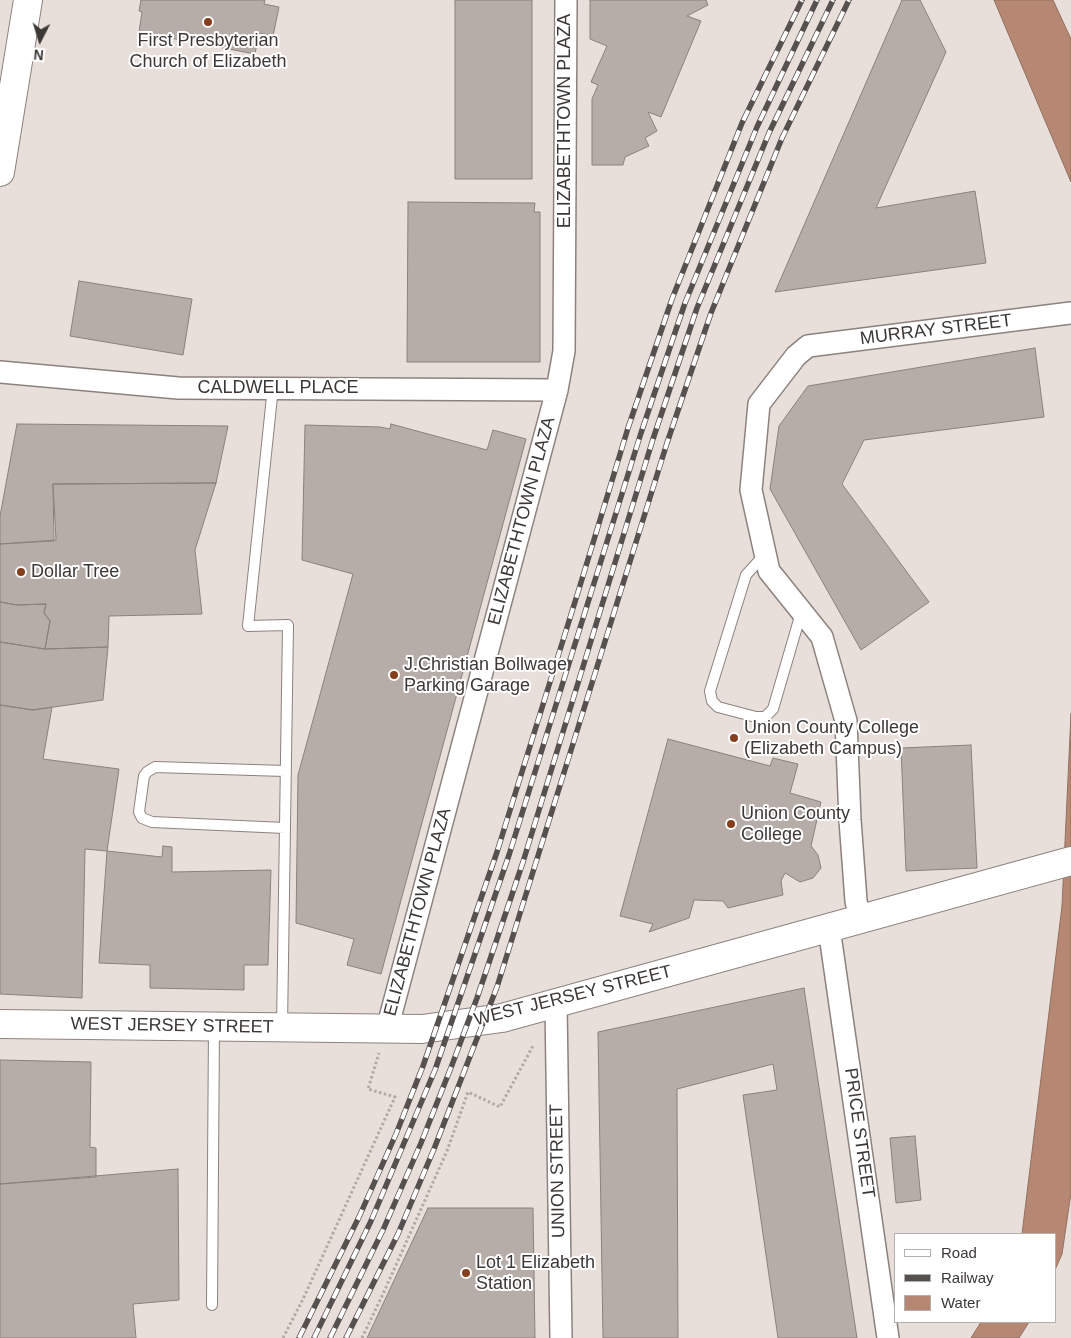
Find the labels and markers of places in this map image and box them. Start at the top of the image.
marker: First Presbyterian Church of Elizabeth [202,16,214,28]
place label: First Presbyterian Church of Elizabeth [129,30,287,72]
place label: Dollar Tree [31,561,119,583]
marker: Dollar Tree [15,566,27,578]
place label: J.Christian Bollwage Parking Garage [404,654,567,696]
marker: J.Christian Bollwage Parking Garage [388,669,400,681]
place label: Union County College (Elizabeth Campus) [744,717,919,760]
marker: Union County College (Elizabeth Campus) [728,732,740,744]
place label: Union County College [741,803,850,846]
marker: Union County College [725,818,737,830]
place label: Lot 1 Elizabeth Station [476,1252,595,1294]
marker: Lot 1 Elizabeth Station [460,1267,472,1279]

